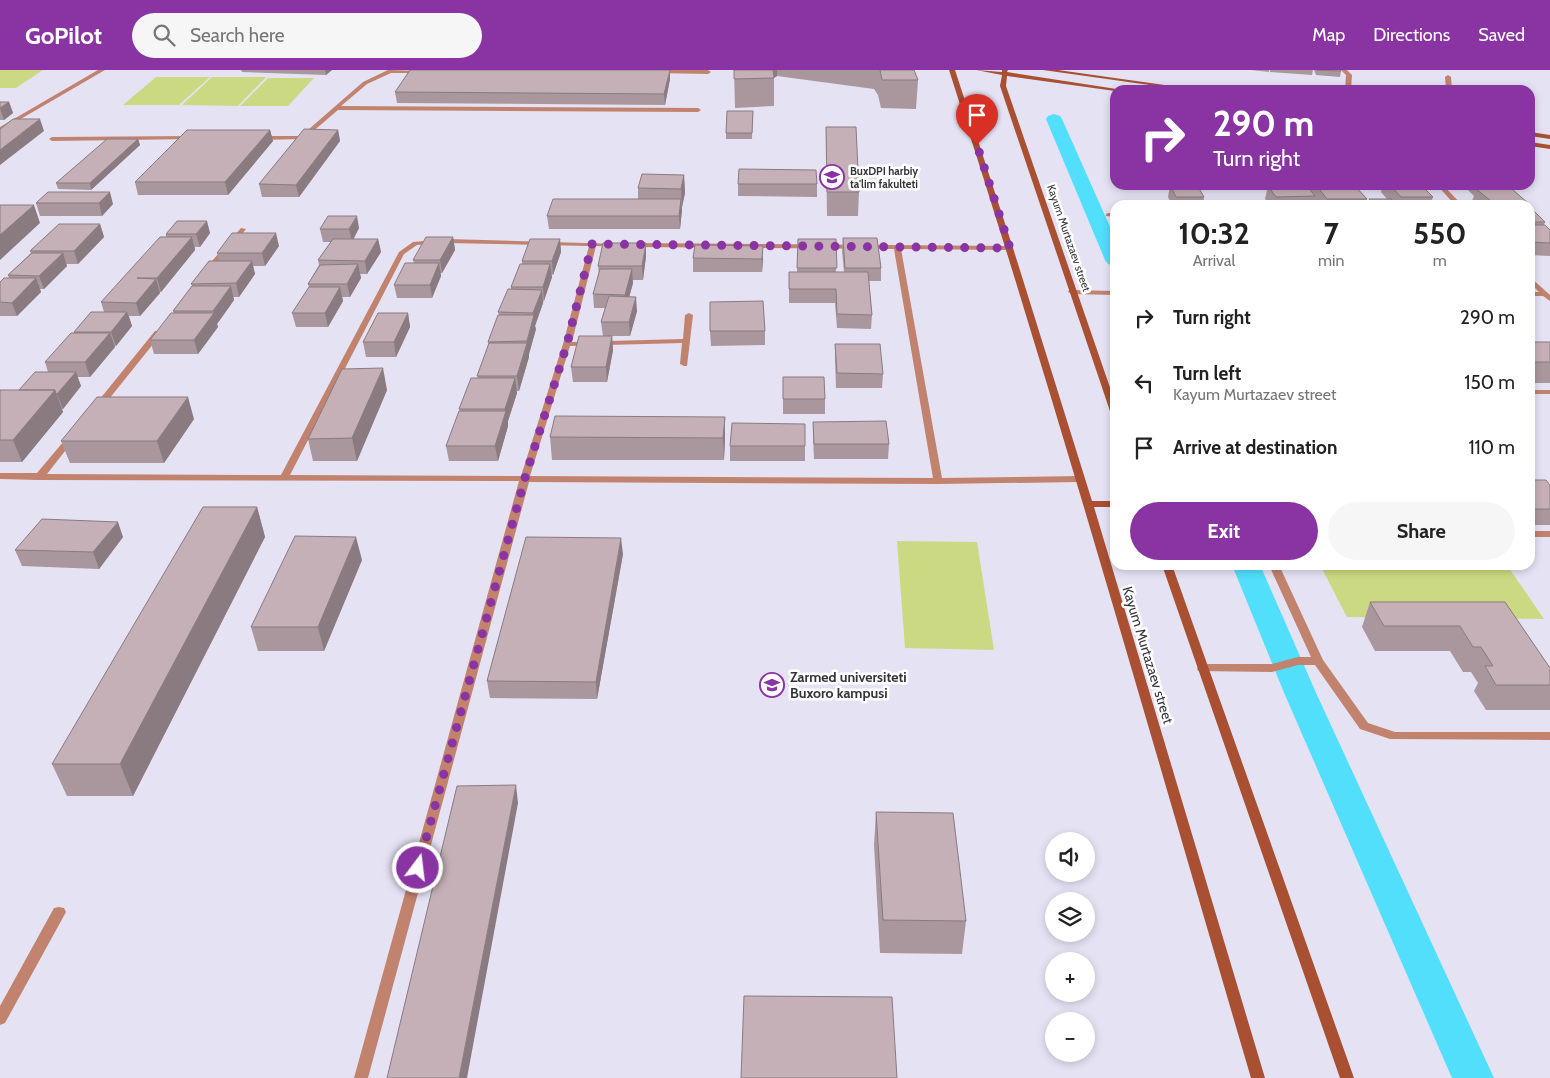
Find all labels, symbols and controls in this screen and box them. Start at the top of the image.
search box [132,13,482,58]
text: GoPilot [25,21,102,50]
icon: search [150,21,178,49]
text: Search here [190,24,284,47]
text: Map [1312,24,1345,46]
text: Directions [1373,24,1450,46]
text: Saved [1478,24,1525,46]
pin [956,94,998,145]
icon: arrive [963,101,991,129]
text: 290 m [1213,102,1314,145]
icon: right [1130,105,1195,170]
text: Turn right [1213,145,1300,172]
school or university icon: BuxDPI harbiy ta'lim fakulteti [819,164,845,190]
place label: BuxDPI harbiy ta'lim fakulteti [850,164,918,191]
street label: Kayum Murtazaev street [1044,183,1094,294]
text: 10:32 [1179,215,1250,252]
text: 7 [1324,215,1339,252]
text: 550 [1413,215,1466,252]
text: Arrival [1193,251,1235,270]
text: min [1318,251,1344,270]
text: m [1433,251,1447,270]
icon: right [1130,304,1158,332]
text: Turn right [1173,306,1251,329]
text: 290 m [1460,306,1515,329]
text: Turn left [1173,362,1241,385]
icon: left [1130,369,1158,397]
text: 150 m [1464,371,1515,394]
text: Kayum Murtazaev street [1173,385,1336,404]
icon: arrive [1130,434,1158,462]
text: Arrive at destination [1173,436,1337,459]
text: 110 m [1468,436,1515,459]
button: Exit [1130,502,1318,560]
button: Share [1328,502,1515,560]
street label: Kayum Murtazaev street [1119,584,1178,726]
place label: Zarmed universiteti Buxoro kampusi [790,668,907,702]
school or university icon: Zarmed universiteti Buxoro kampusi [759,672,785,698]
map controls [1045,832,1095,1062]
button: sound [1045,832,1095,882]
position arrow [391,841,443,893]
button: layers [1045,892,1095,942]
button: + [1045,952,1095,1002]
button: − [1045,1012,1095,1062]

